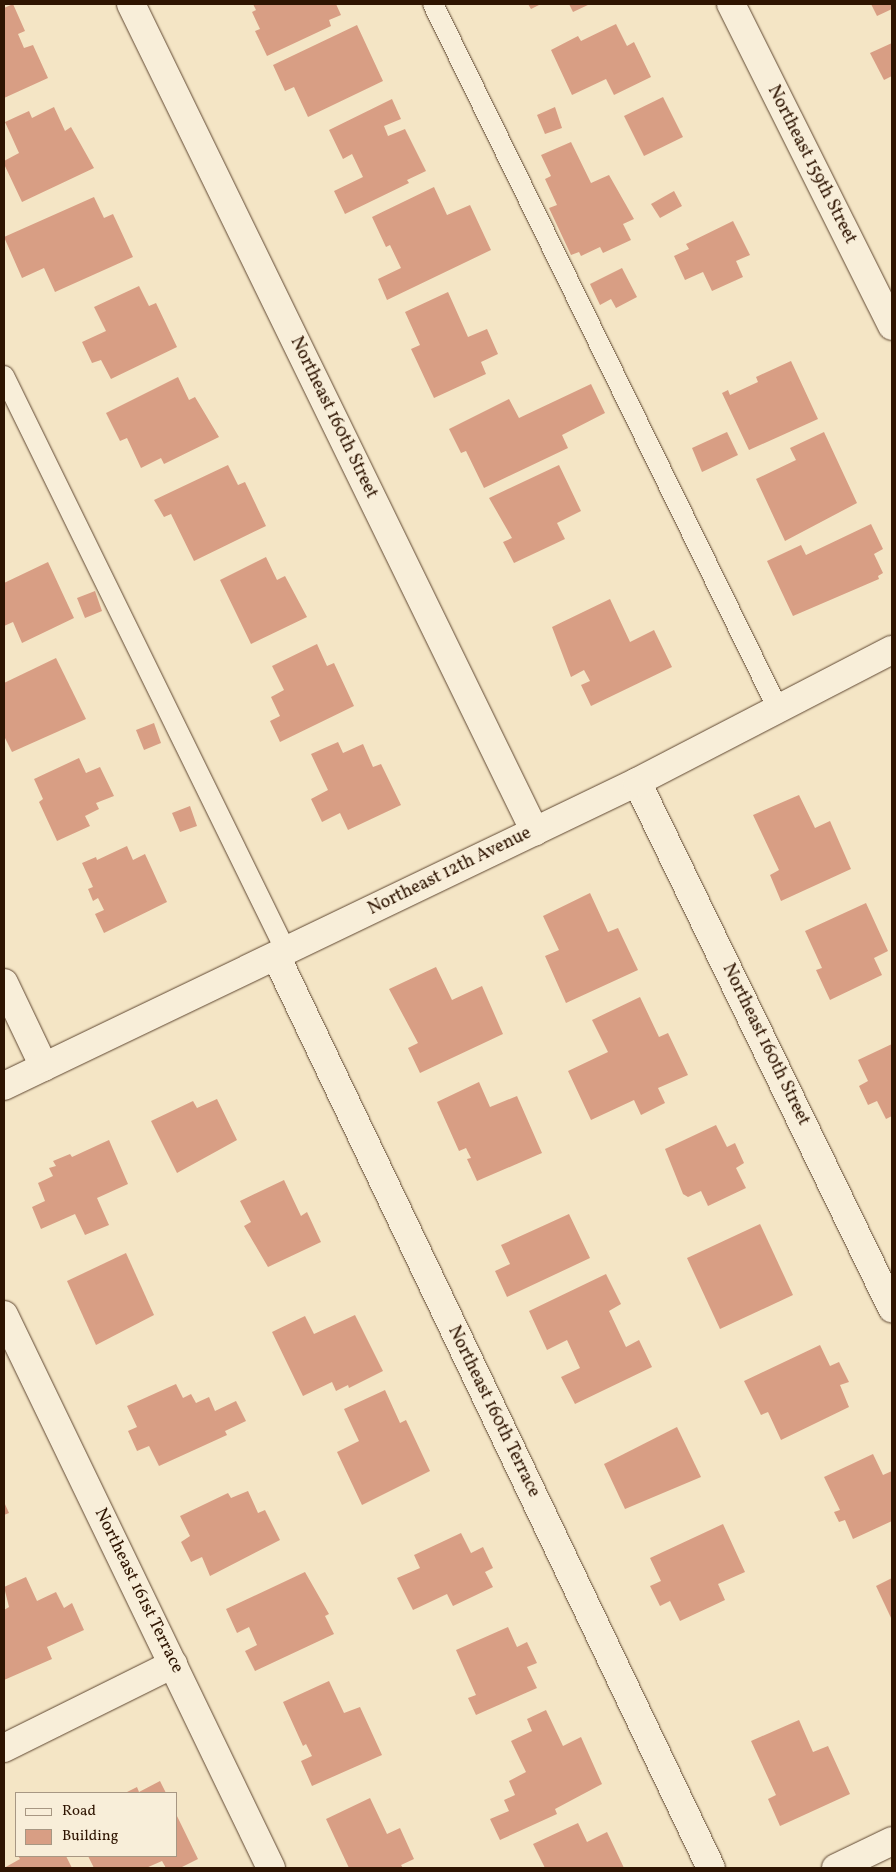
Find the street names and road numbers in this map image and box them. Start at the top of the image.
street label: Northeast 159th Street [762,82,860,248]
street label: Northeast 160th Street [284,334,382,502]
street label: Northeast 12th Avenue [365,823,535,921]
street label: Northeast 160th Street [716,961,814,1129]
street label: Northeast 160th Terrace [442,1322,544,1502]
street label: Northeast 161st Terrace [88,1505,188,1677]

